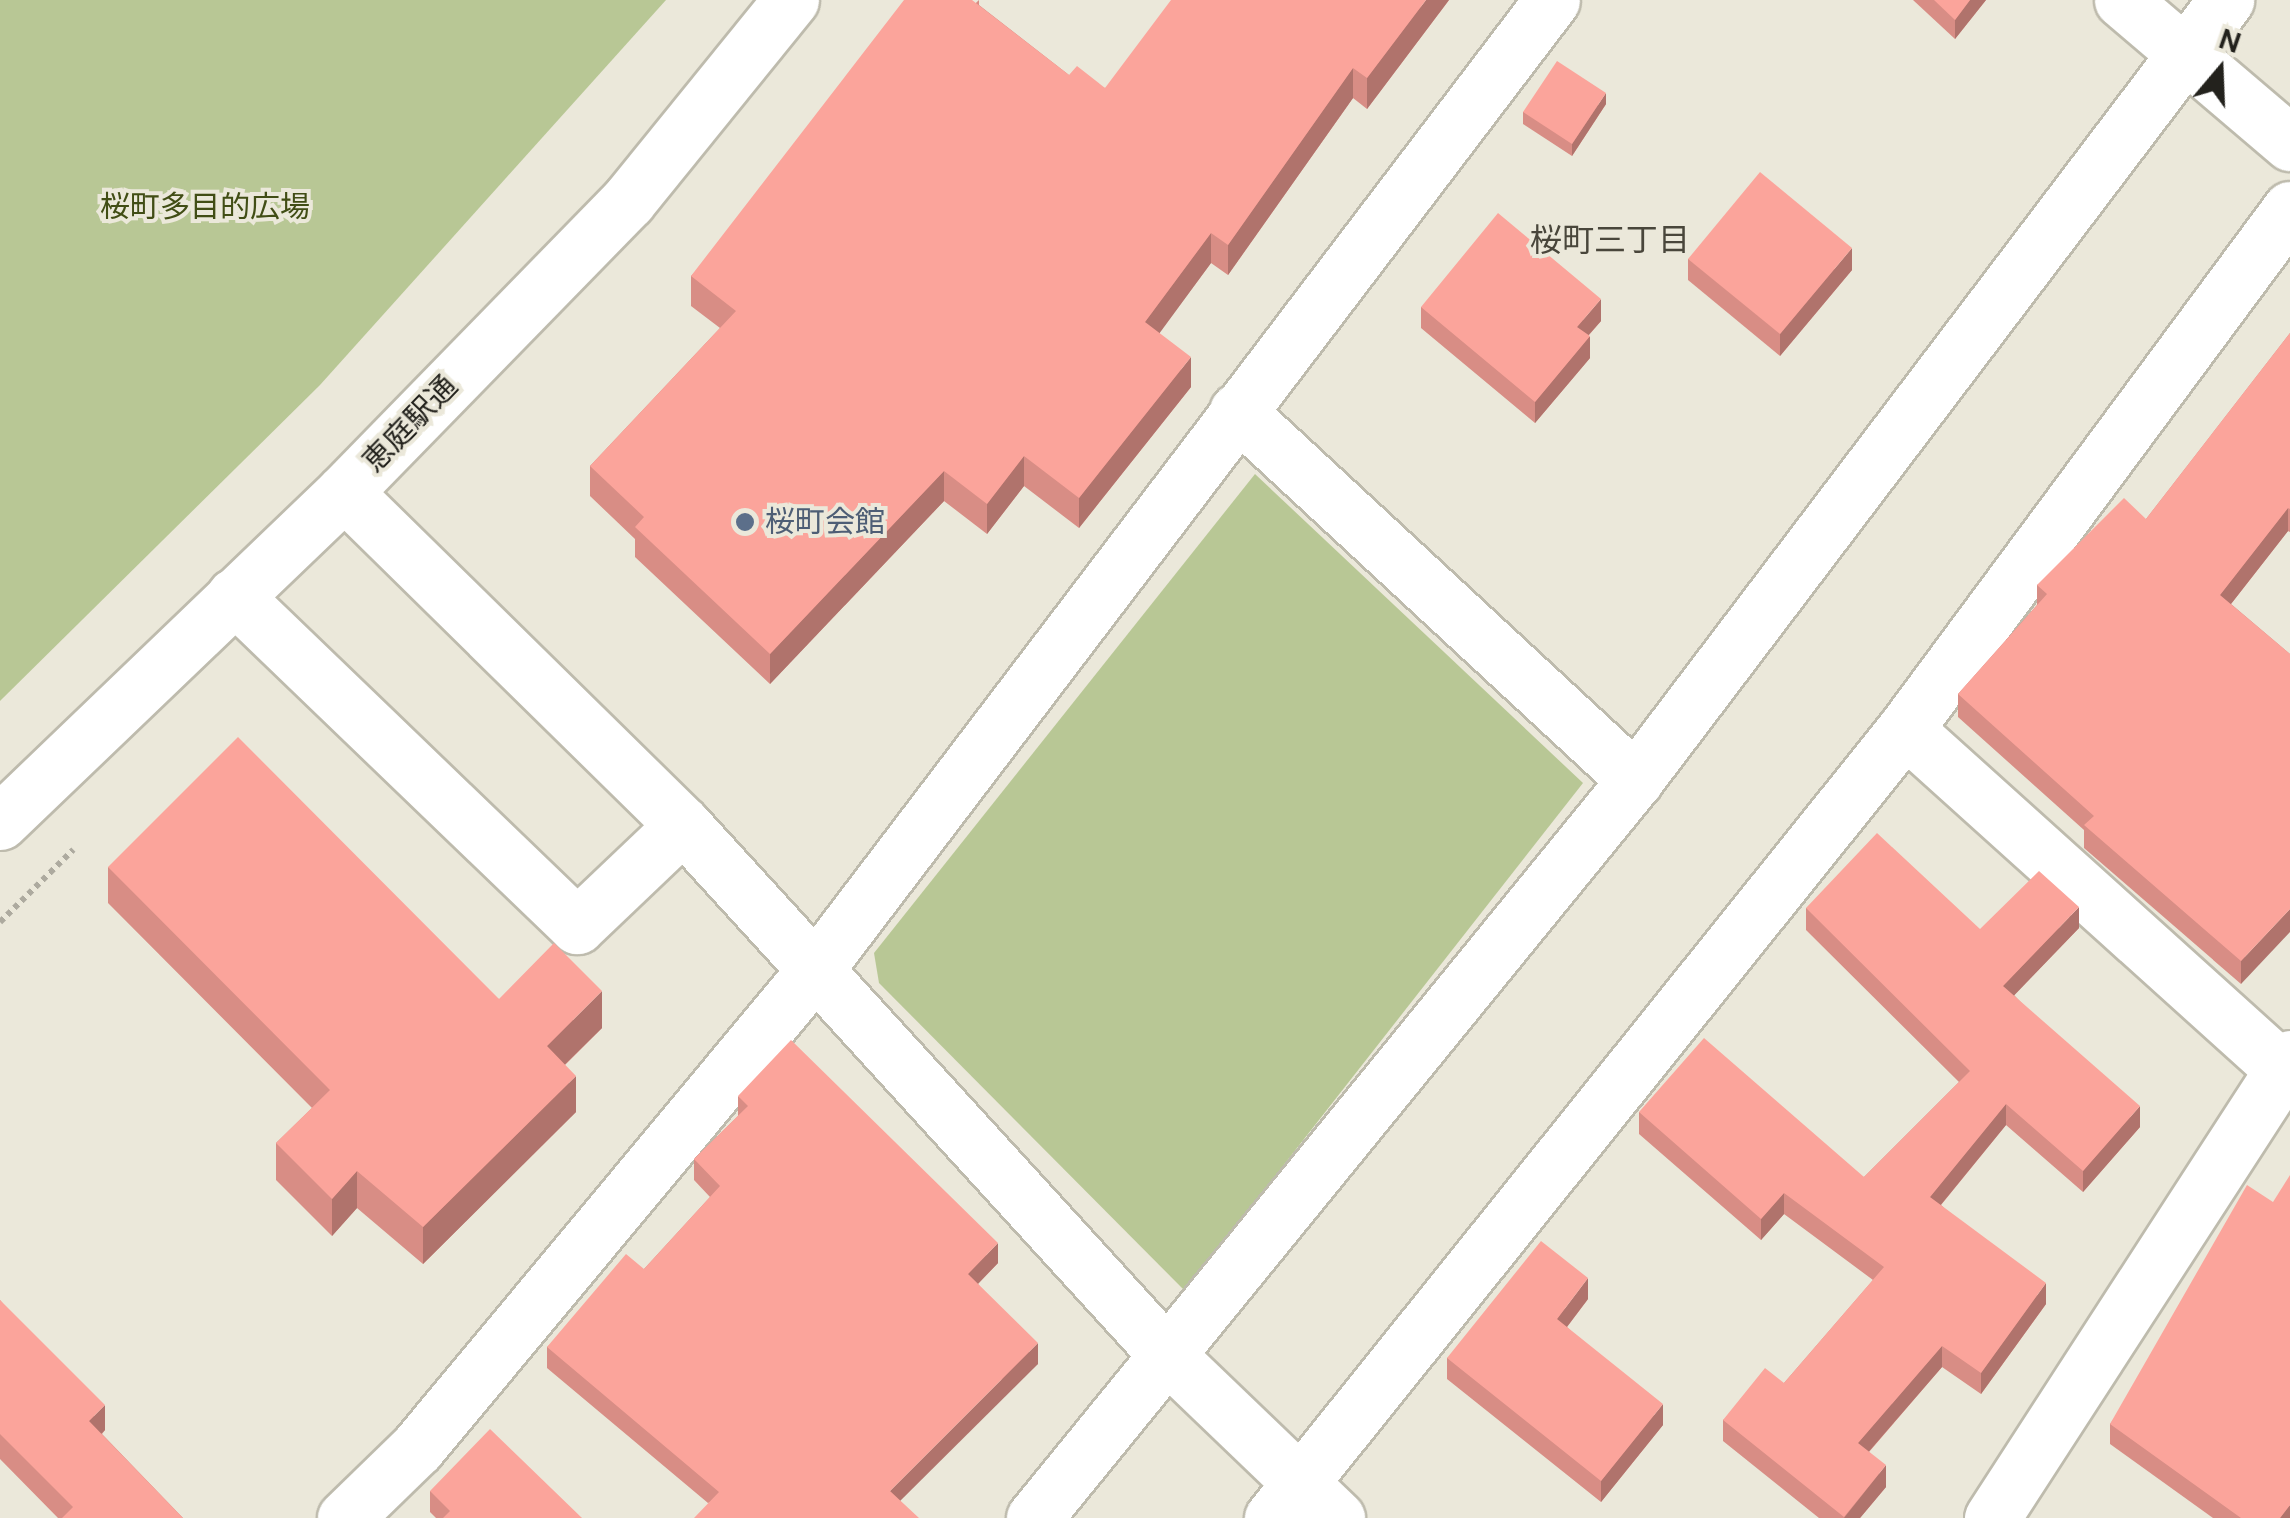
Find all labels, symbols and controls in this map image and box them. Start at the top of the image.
north arrow [2170,20,2270,120]
text: N [2214,20,2246,62]
park label: 桜町多目的広場 [100,189,310,225]
district label: 桜町三丁目 [1530,221,1690,259]
street label: 恵庭駅通 [355,368,465,480]
place label: 桜町会館 [765,504,885,540]
marker: 桜町会館 [734,511,756,533]

